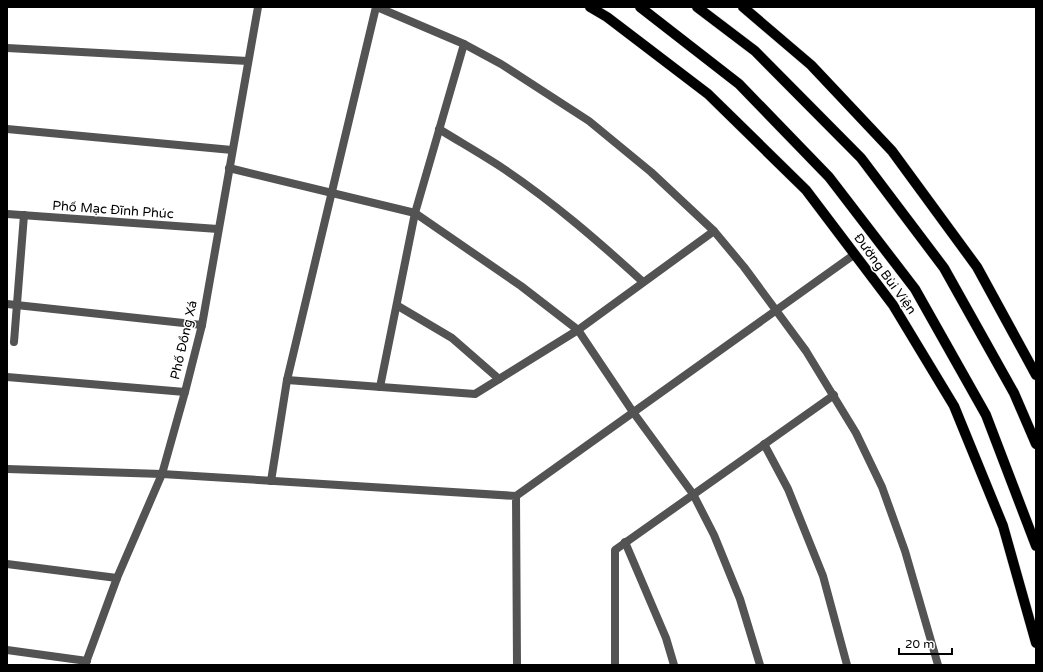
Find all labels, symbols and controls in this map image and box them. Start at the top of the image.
street label: Phố Mạc Đĩnh Phúc [52,198,174,222]
street label: Đường Bùi Viện [850,230,920,318]
street label: Phố Đồng Xá [167,299,201,381]
scale bar [899,630,952,656]
text: 20 m [905,637,934,651]

